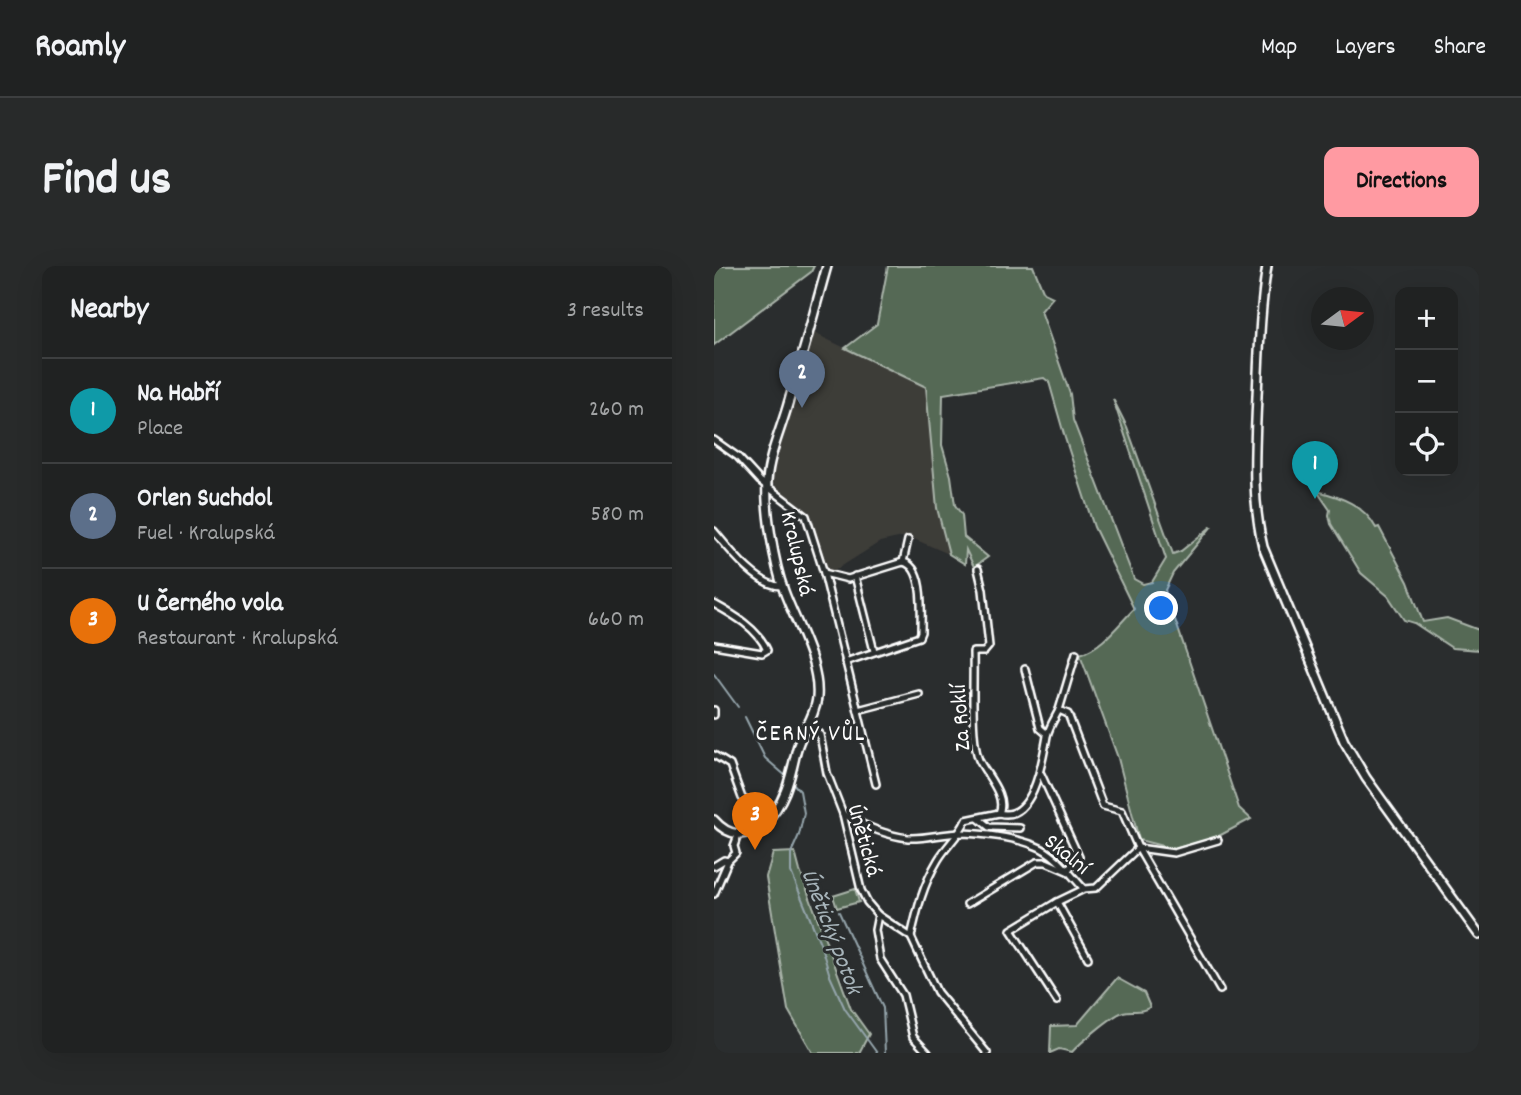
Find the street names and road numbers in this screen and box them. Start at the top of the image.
street label: Kralupská [770,508,822,600]
street label: Za Roklí [944,682,981,752]
street label: Únětická [837,801,889,881]
street label: Skalní [1036,827,1097,886]

